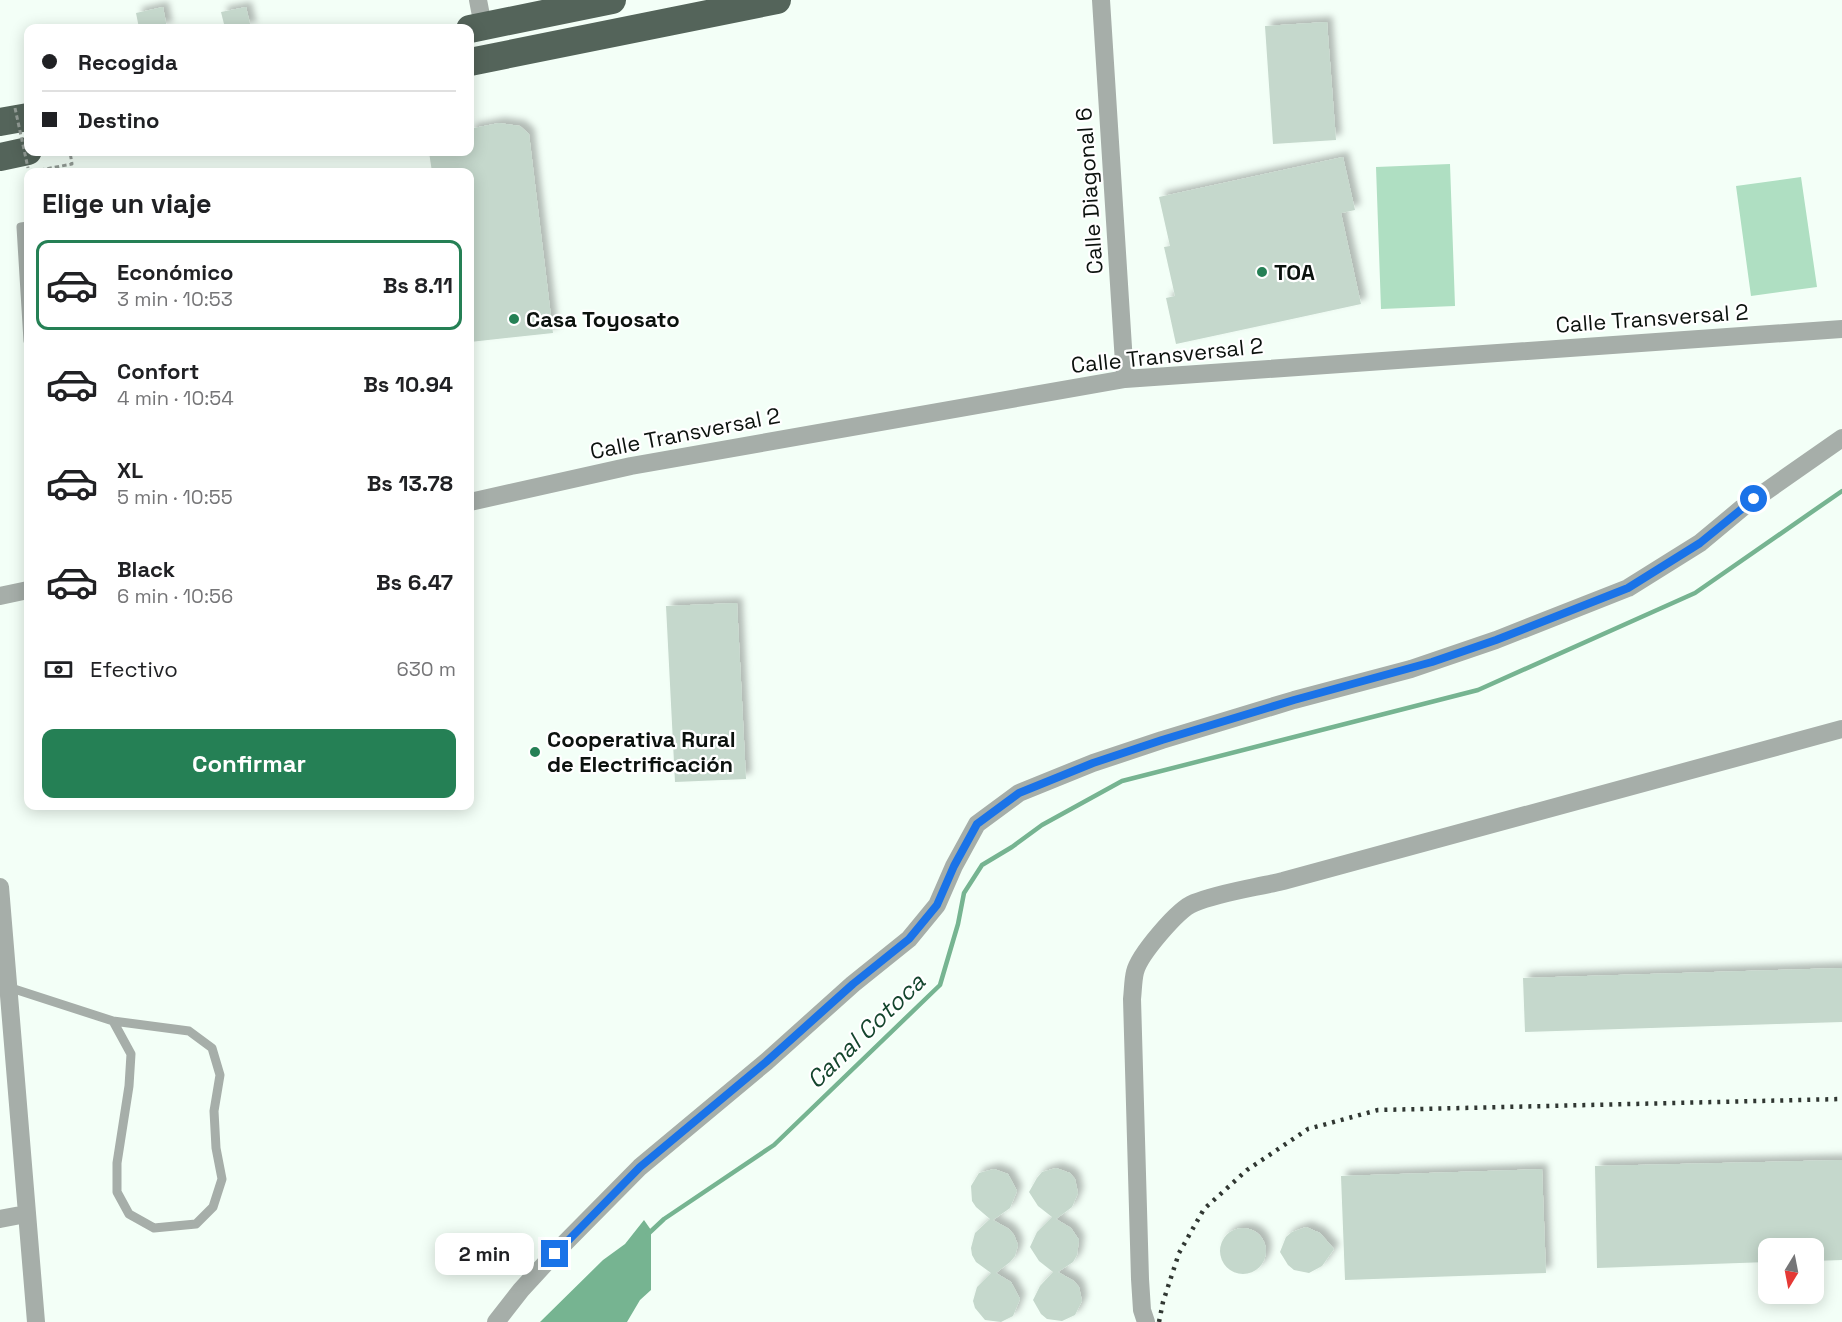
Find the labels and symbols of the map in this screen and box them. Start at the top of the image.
street label: Calle Diagonal 6 [1069,107,1109,275]
place label: TOA [1274,258,1315,286]
marker: TOA [1255,265,1269,279]
street label: Calle Transversal 2 [1555,297,1749,339]
place label: Casa Toyosato [526,305,680,333]
marker: Casa Toyosato [507,312,521,326]
street label: Calle Transversal 2 [1069,331,1265,379]
street label: Calle Transversal 2 [588,401,782,465]
route start [1740,485,1767,512]
place label: Cooperativa Rural de Electrificación [547,725,736,778]
marker: Cooperativa Rural de Electrificación [528,745,542,759]
water label: Canal Cotoca [800,966,932,1095]
callout: 2 min [435,1233,534,1275]
north arrow [1758,1238,1824,1304]
route end [541,1240,568,1267]

